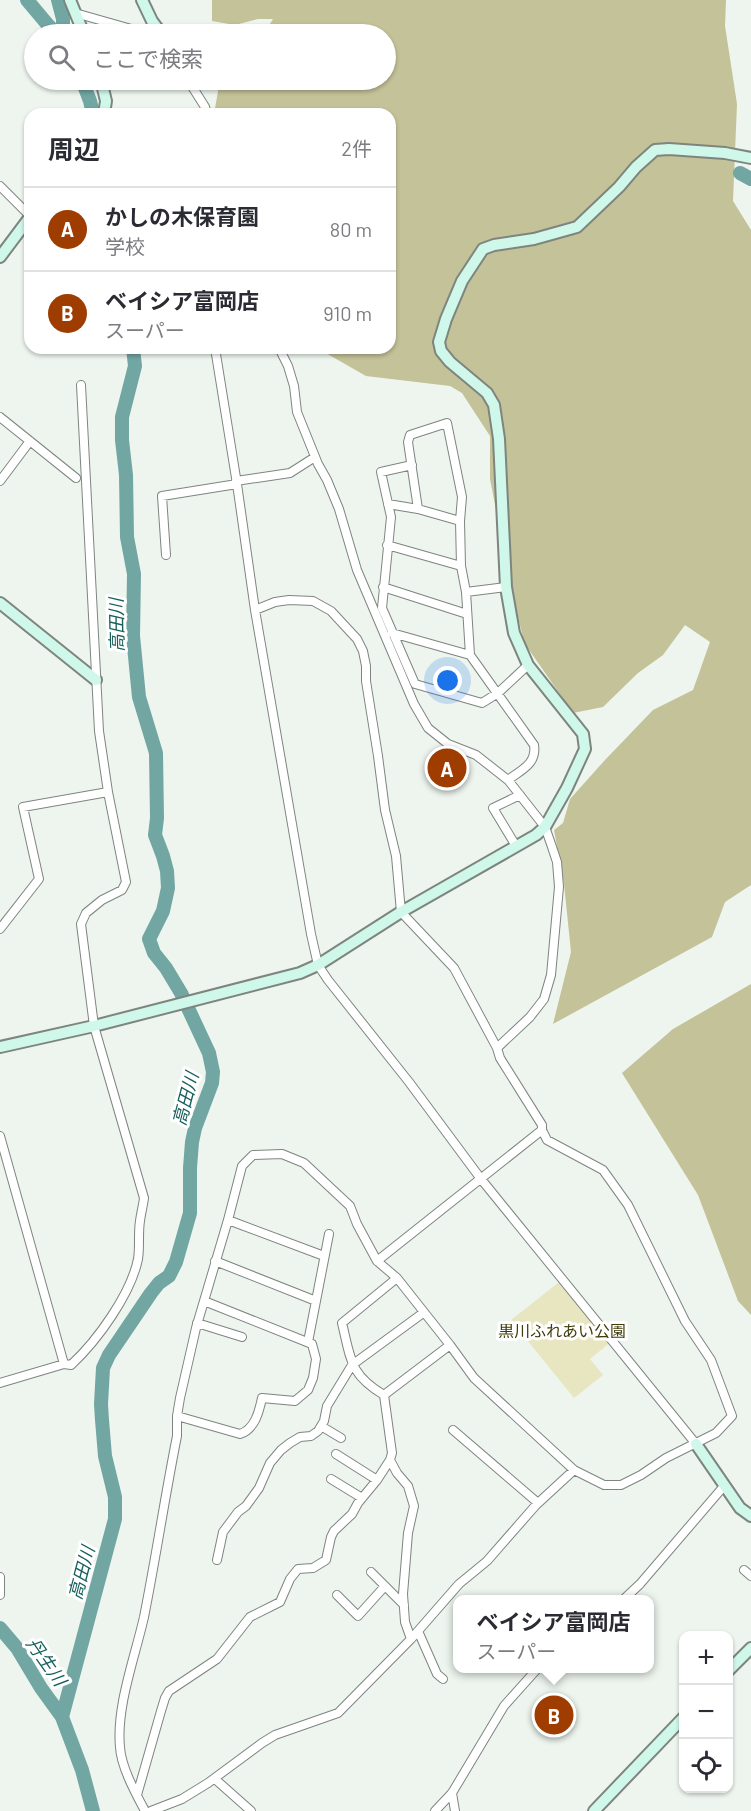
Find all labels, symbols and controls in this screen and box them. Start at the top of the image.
search box [24,24,396,90]
icon: search [45,41,78,74]
text: ここで検索 [93,45,203,71]
text: 周辺 [48,133,100,164]
text: 2件 [341,136,372,160]
text: かしの木保育園 [105,203,259,229]
text: A [61,217,74,241]
text: 80 m [330,217,372,241]
text: 学校 [105,234,145,258]
text: ベイシア富岡店 [105,287,259,313]
text: B [61,301,74,325]
text: 910 m [323,301,372,325]
text: スーパー [105,318,185,342]
water label: 高田川 [104,596,127,652]
your location [433,666,462,695]
pin: A [428,746,466,790]
water label: 高田川 [167,1068,203,1128]
park label: 黒川ふれあい公園 [498,1321,626,1340]
water label: 高田川 [63,1542,99,1602]
popup [453,1595,654,1673]
text: ベイシア富岡店 [476,1608,631,1634]
map controls [679,1631,733,1793]
button: + [679,1631,733,1685]
water label: 丹生川 [22,1633,72,1691]
text: スーパー [476,1639,556,1663]
button: − [679,1685,733,1739]
pin: B [534,1692,574,1738]
button: locate [679,1739,733,1793]

